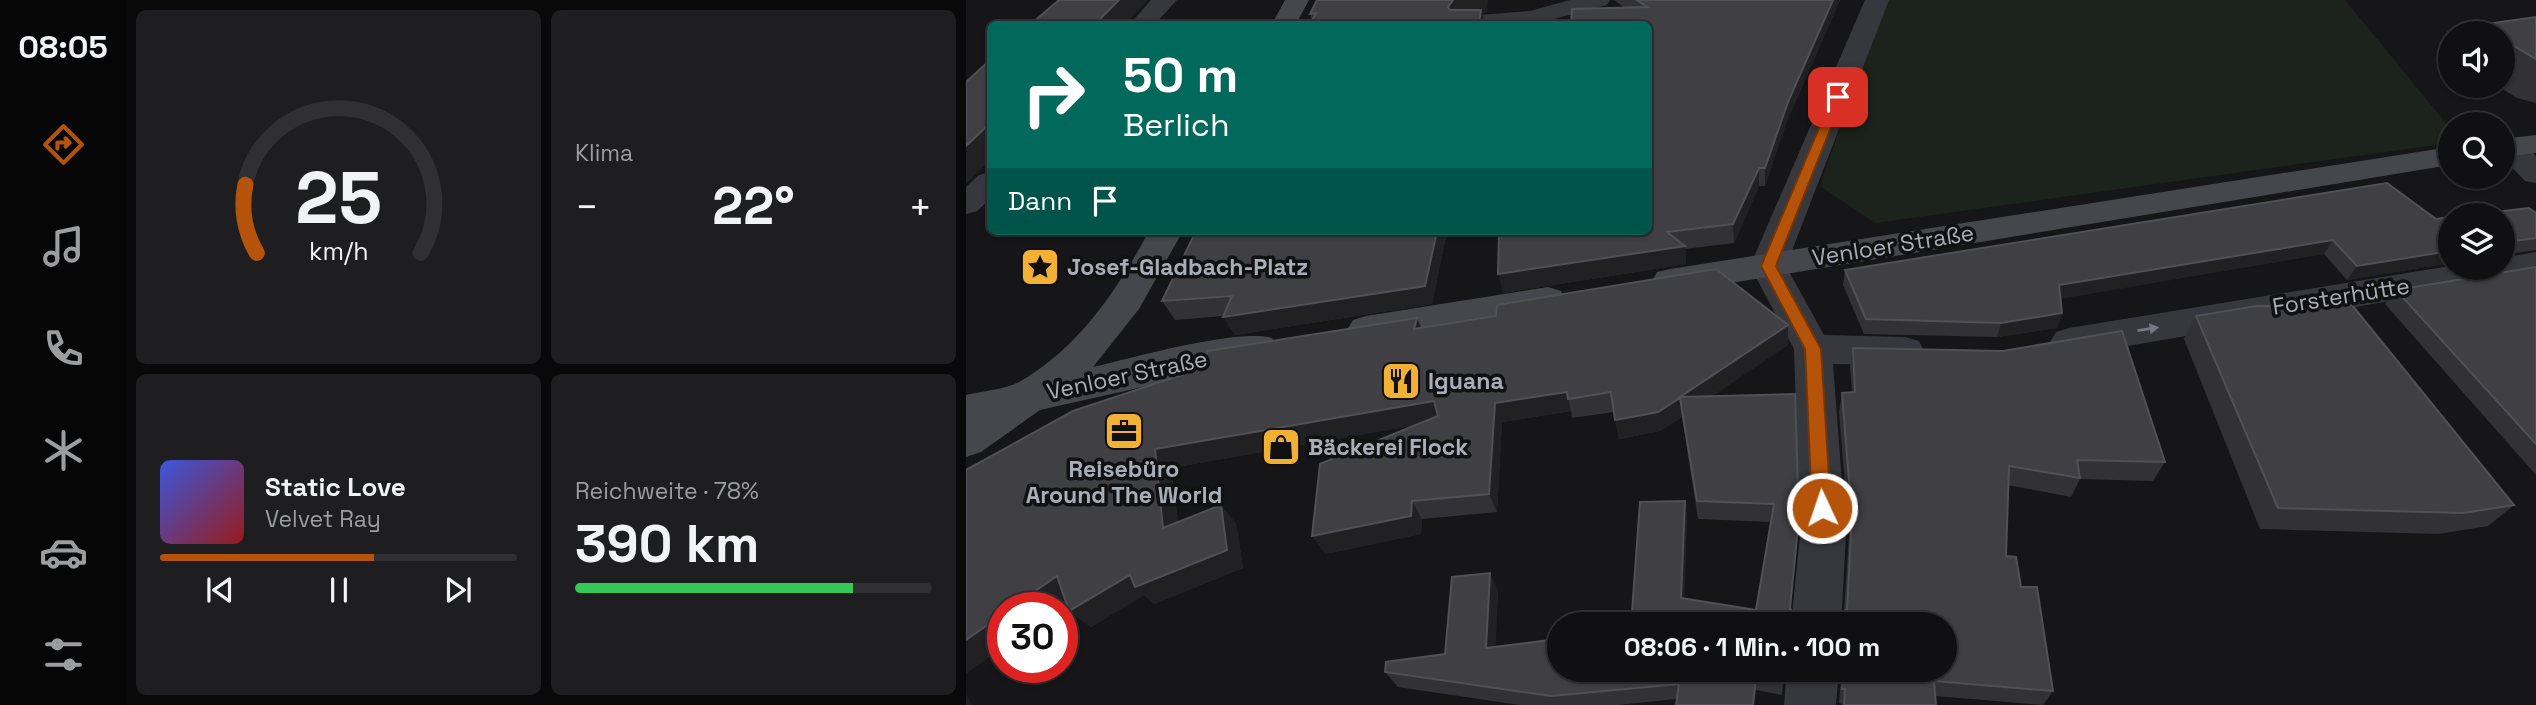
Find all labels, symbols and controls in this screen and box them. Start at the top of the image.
map controls [2438,21,2515,280]
button: sound [2438,21,2515,98]
text: 08:05 [18,27,108,67]
text: 50 m [1123,44,1238,106]
icon: right [1008,49,1099,140]
pin [1808,67,1868,127]
icon: arrive [1819,78,1857,116]
text: Berlich [1123,105,1230,145]
button: search [2438,112,2515,189]
icon: directions [39,120,88,169]
text: Klima [575,138,633,168]
text: 25 [295,151,382,244]
text: 22° [712,173,795,239]
icon: arrive [1086,182,1124,220]
text: − [575,183,599,231]
text: + [908,183,932,231]
text: Dann [1008,184,1072,218]
button: layers [2438,203,2515,280]
street label: Venloer Straße [1810,217,1976,273]
icon: music [39,222,88,271]
text: km/h [309,235,368,267]
place icon: Josef-Gladbach-Platz [1019,246,1061,288]
place label: Josef-Gladbach-Platz [1067,252,1308,282]
street label: Forsterhütte [2270,270,2412,322]
one-way arrow [2137,323,2159,334]
icon: phone [39,324,88,373]
street label: Venloer Straße [1044,343,1210,407]
restaurant icon: Iguana [1380,360,1422,402]
place label: Iguana [1428,366,1504,396]
office icon: Reisebüro Around The World [1103,410,1145,452]
icon: climate [39,426,88,475]
shop icon: Bäckerei Flock [1260,426,1302,468]
place label: Bäckerei Flock [1308,432,1468,462]
place label: Reisebüro Around The World [1026,454,1222,510]
text: Static Love [265,470,406,504]
position arrow [1785,471,1859,545]
text: Reichweite · 78% [575,476,759,506]
text: Velvet Ray [265,504,381,534]
text: 390 km [575,511,759,577]
icon: car [39,528,88,577]
icon: previous [201,571,239,609]
icon: pause [320,571,358,609]
icon: next [439,571,477,609]
speed limit sign: 30 [987,592,1078,683]
icon: filters [39,630,88,679]
text: 08:06 · 1 Min. · 100 m [1624,630,1880,664]

